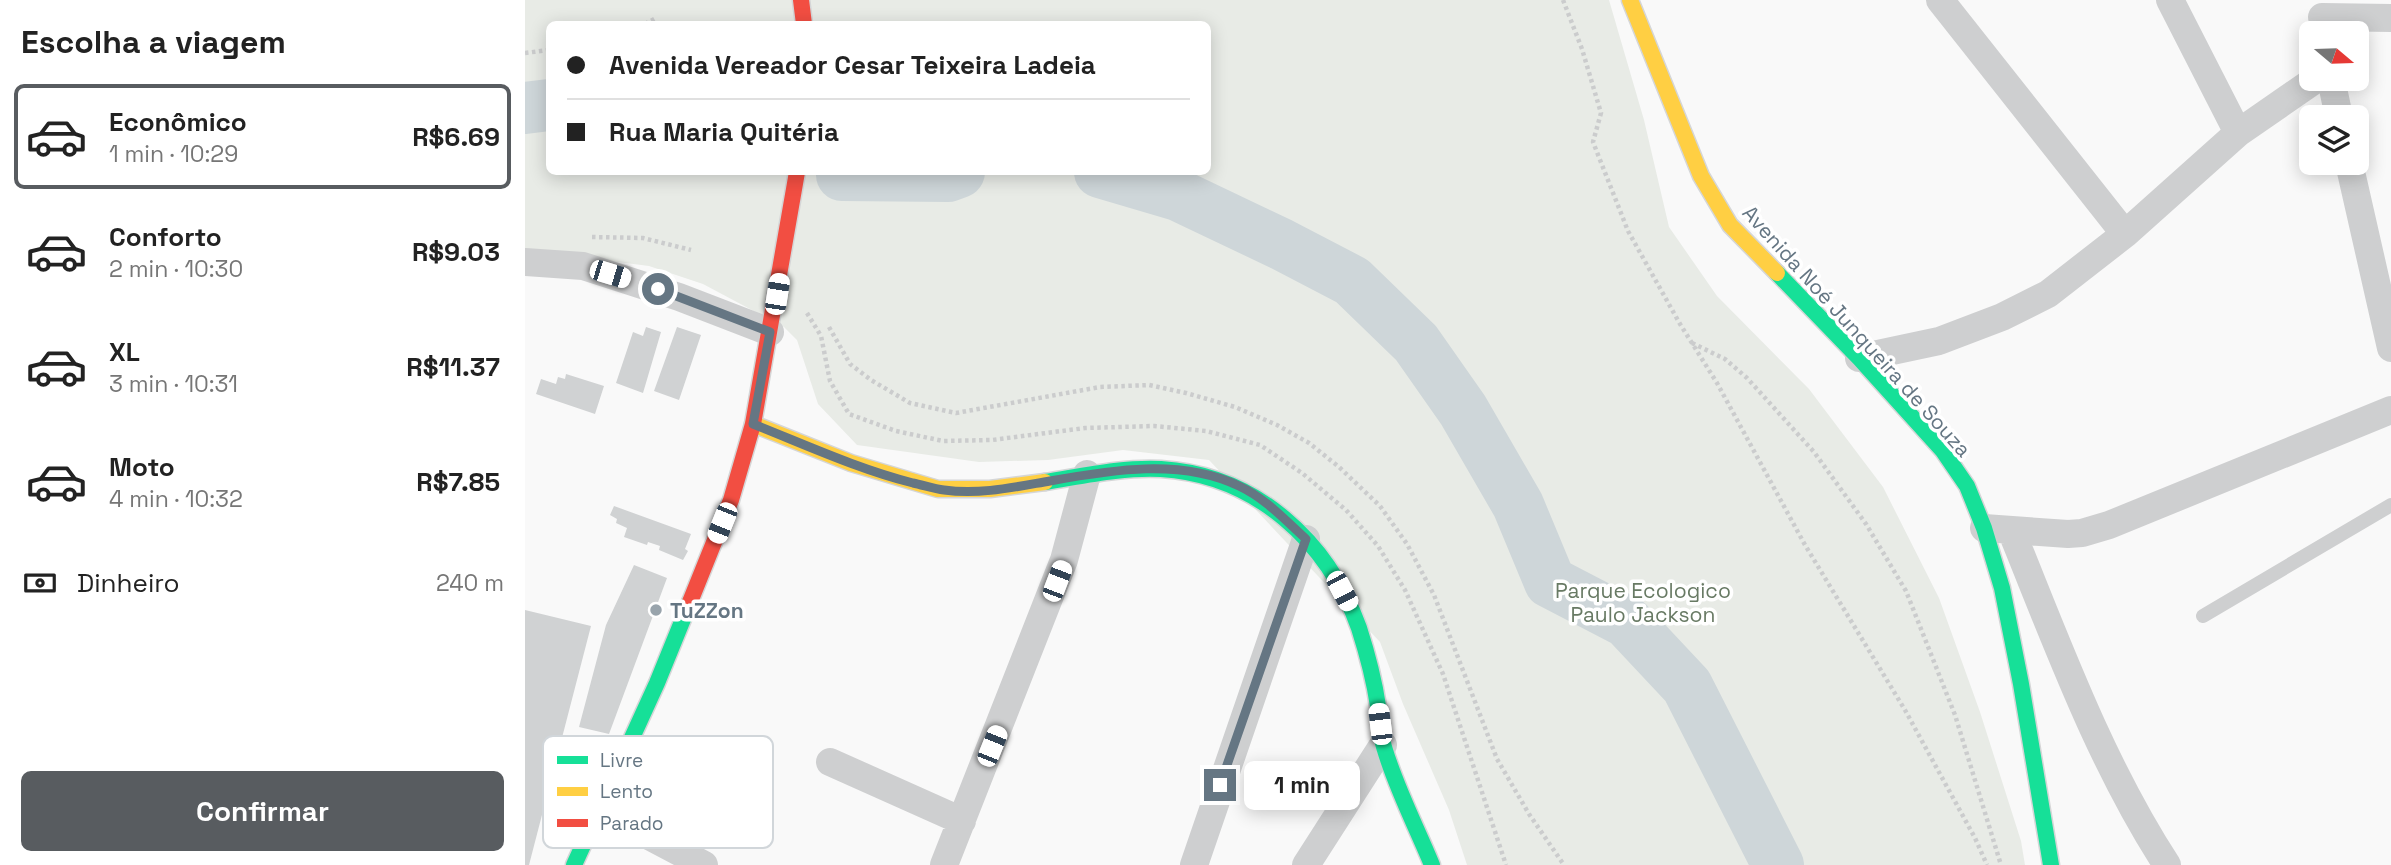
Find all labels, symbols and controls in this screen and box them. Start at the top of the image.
north arrow [2299,21,2369,91]
map controls [2299,21,2369,175]
text: Escolha a viagem [21,22,286,62]
text: Avenida Vereador Cesar Teixeira Ladeia [609,48,1096,82]
icon: car [25,105,88,168]
text: Econômico [109,105,247,139]
button: layers [2299,105,2369,175]
text: Rua Maria Quitéria [609,115,839,149]
text: R$6.69 [412,120,500,154]
text: 1 min · 10:29 [109,139,238,169]
street label: Avenida Noé Junqueira de Souza [1737,199,1977,463]
icon: car [25,220,88,283]
text: Conforto [109,220,222,254]
text: R$9.03 [412,235,500,269]
text: 2 min · 10:30 [109,254,243,284]
car [587,258,634,290]
car [764,272,791,316]
route start [642,273,674,305]
icon: car [25,335,88,398]
text: XL [109,335,140,369]
text: R$11.37 [406,350,500,384]
text: 3 min · 10:31 [109,369,238,399]
icon: car [25,450,88,513]
text: Moto [109,450,175,484]
text: R$7.85 [416,465,500,499]
text: 4 min · 10:32 [109,484,243,514]
car [705,500,740,546]
car [1040,558,1075,604]
icon: cash [21,564,59,602]
text: Dinheiro [77,566,180,600]
text: 240 m [436,568,504,598]
car [1323,568,1362,614]
park label: Parque Ecologico Paulo Jackson [1555,577,1731,628]
place label: TuZZon [670,597,744,624]
marker: TuZZon [648,602,664,618]
car [1368,702,1393,746]
car [975,723,1010,769]
legend [543,736,773,848]
text: Livre [600,748,643,773]
callout: 1 min [1245,760,1360,810]
route end [1204,769,1236,801]
text: 1 min [1274,770,1330,800]
button: Confirmar [21,771,504,851]
text: Lento [600,779,653,804]
text: Parado [600,811,664,836]

